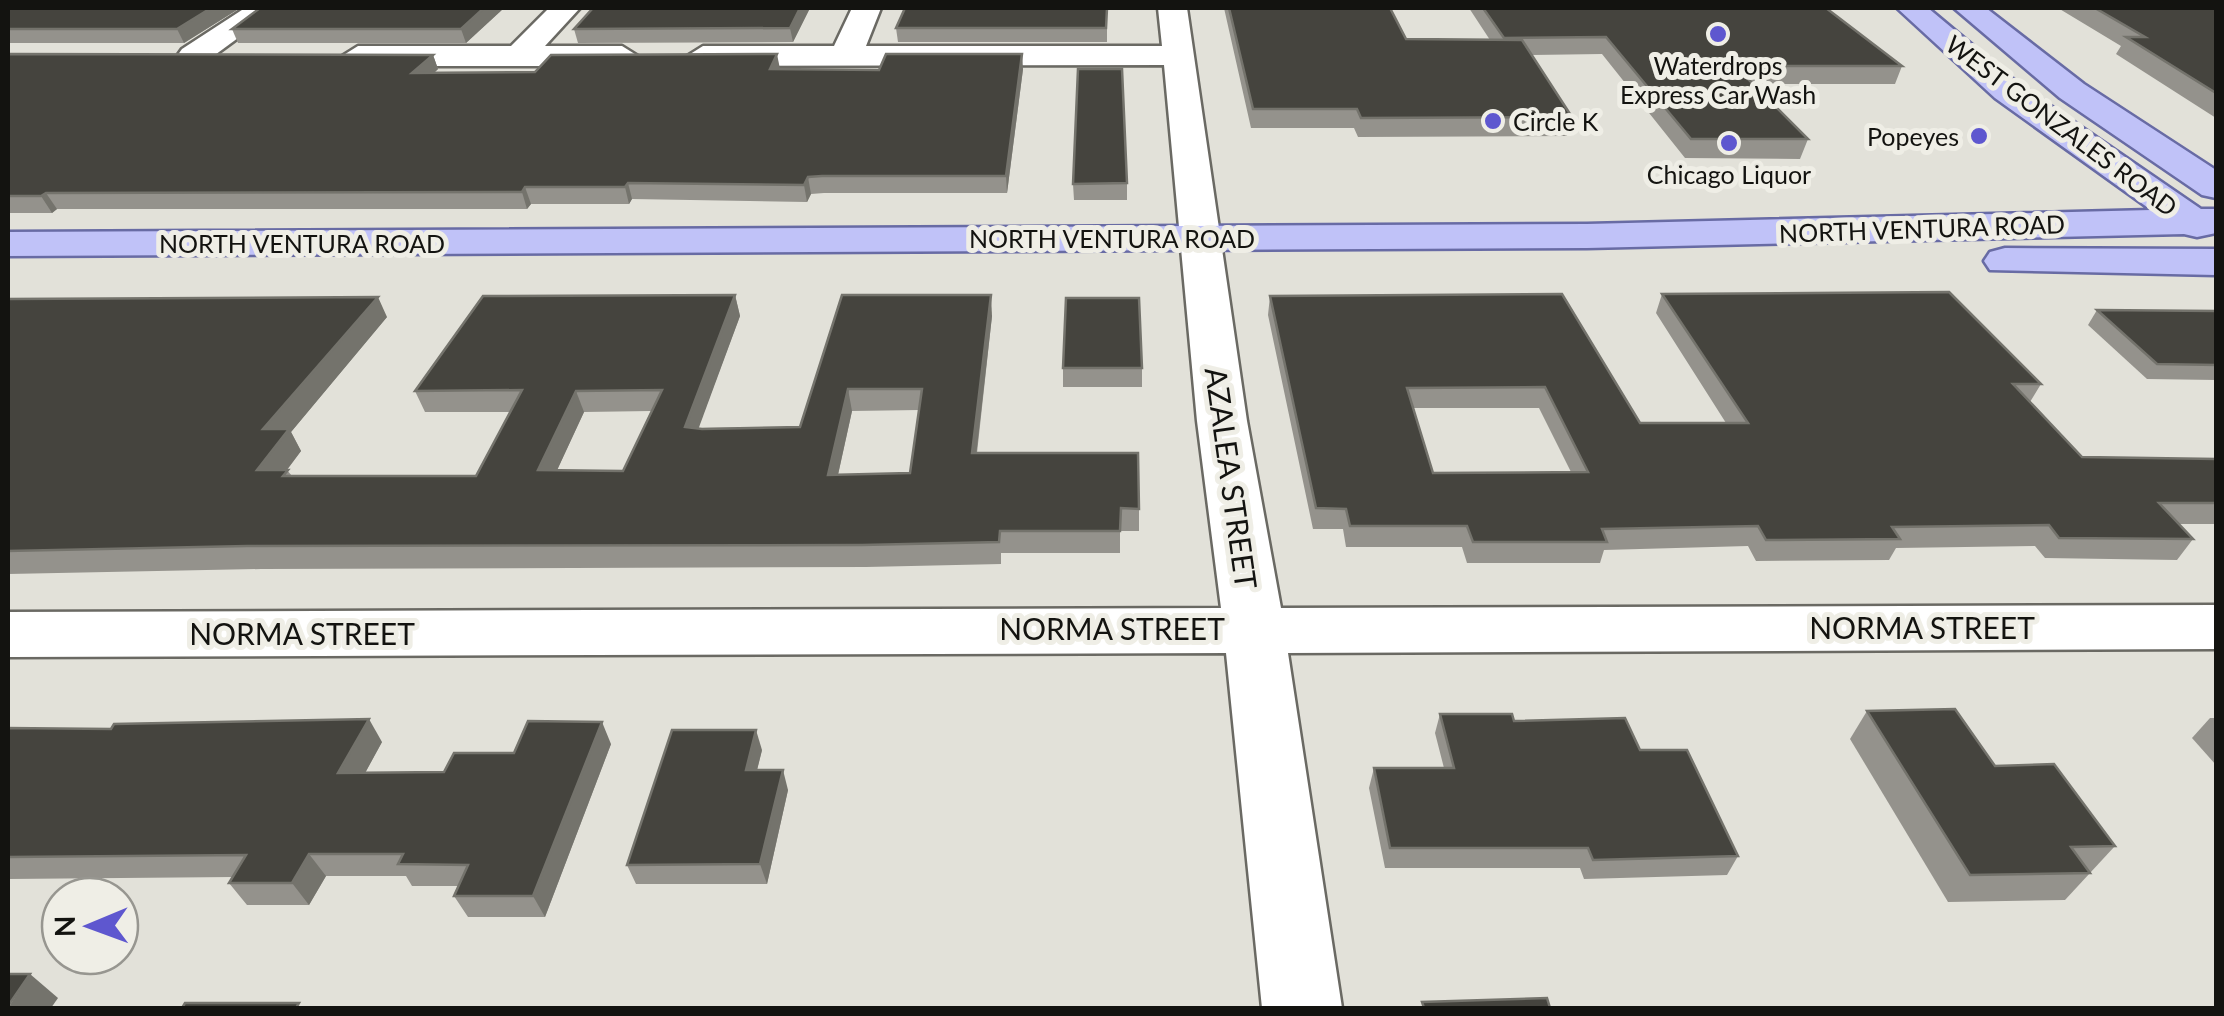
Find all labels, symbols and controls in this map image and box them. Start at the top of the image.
marker: Waterdrops Express Car Wash [1707,23,1729,45]
street label: WEST GONZALES ROAD [1940,28,2184,222]
place label: Waterdrops Express Car Wash [1620,50,1816,109]
place label: Circle K [1513,106,1599,136]
marker: Circle K [1482,110,1504,132]
place label: Popeyes [1867,121,1959,151]
marker: Popeyes [1968,125,1990,147]
marker: Chicago Liquor [1718,132,1740,154]
place label: Chicago Liquor [1647,159,1811,189]
street label: NORTH VENTURA ROAD [1778,208,2066,248]
street label: NORTH VENTURA ROAD [969,223,1255,253]
street label: NORTH VENTURA ROAD [159,228,445,258]
street label: AZALEA STREET [1199,365,1265,591]
street label: NORMA STREET [1809,609,2035,645]
street label: NORMA STREET [999,610,1225,646]
street label: NORMA STREET [189,615,415,651]
north arrow [40,876,140,976]
text: N [47,915,81,938]

